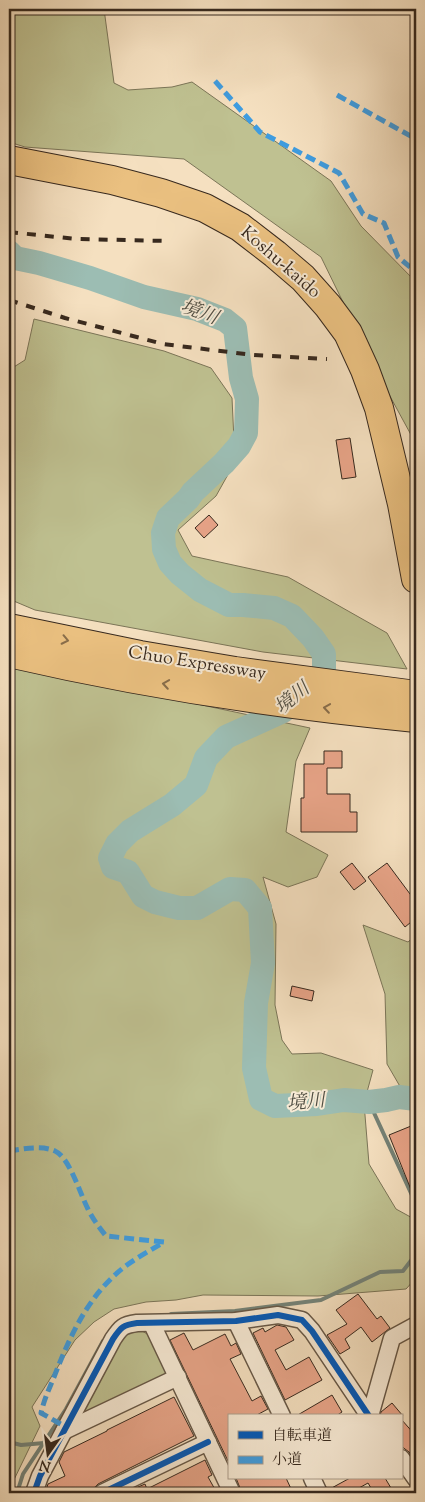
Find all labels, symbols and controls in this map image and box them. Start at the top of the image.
street label: Koshu-kaido [234,221,326,305]
water label: 境川 [176,294,223,333]
one-way arrow [60,635,69,645]
street label: Chuo Expressway [126,640,268,688]
water label: 境川 [270,675,318,721]
one-way arrow [162,680,170,690]
one-way arrow [323,703,331,714]
water label: 境川 [286,1088,328,1118]
legend [228,1414,402,1480]
text: 自転車道 [272,1426,332,1447]
north arrow [22,1430,72,1480]
text: 小道 [272,1450,302,1471]
text: N [37,1454,53,1476]

